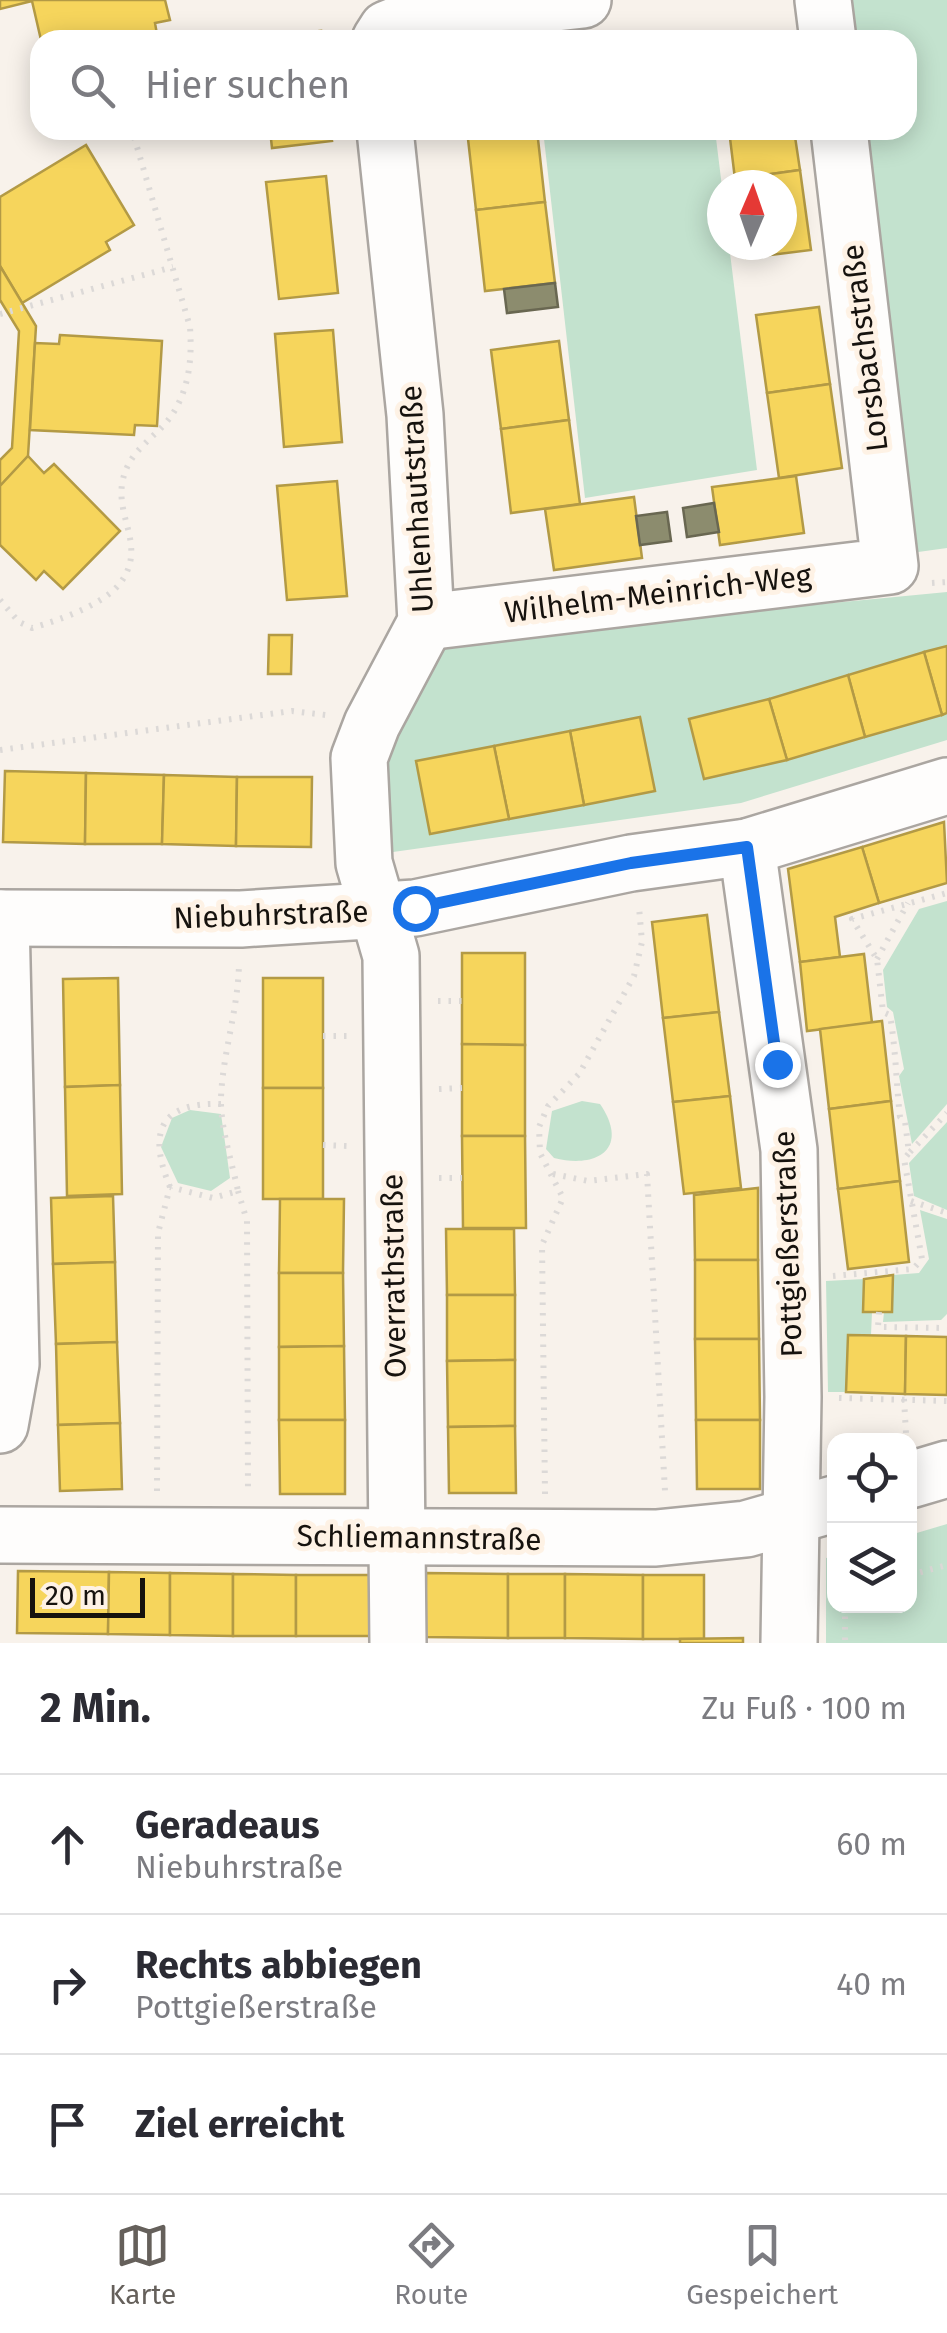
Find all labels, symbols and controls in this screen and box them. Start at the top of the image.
search box [30,30,917,140]
icon: search [65,58,120,113]
text: Hier suchen [145,62,350,108]
north arrow [707,170,797,260]
street label: Lorsbachstraße [834,242,896,454]
street label: Uhlenhautstraße [393,384,441,614]
street label: Wilhelm-Meinrich-Weg [503,557,814,631]
route start [393,886,439,932]
street label: Niebuhrstraße [173,894,369,936]
route end [755,1042,801,1088]
street label: Pottgießerstraße [766,1130,810,1358]
street label: Overrathstraße [374,1173,414,1379]
map controls [827,1433,917,1613]
button: locate [827,1433,917,1523]
street label: Schliemannstraße [296,1518,542,1558]
button: layers [827,1523,917,1613]
scale bar [30,1573,145,1618]
text: 20 m [45,1579,106,1612]
text: 2 Min. [40,1683,151,1733]
text: Zu Fuß · 100 m [702,1689,907,1727]
text: Geradeaus [135,1802,320,1848]
icon: ahead [40,1817,95,1872]
text: 60 m [836,1825,907,1863]
text: Niebuhrstraße [135,1848,343,1886]
text: Rechts abbiegen [135,1942,422,1988]
icon: right [40,1957,95,2012]
text: 40 m [836,1965,907,2003]
text: Pottgießerstraße [135,1988,377,2026]
icon: arrive [40,2097,95,2152]
text: Ziel erreicht [135,2101,344,2147]
tab: Karte [109,2218,176,2311]
tab: Route [394,2218,468,2311]
tab: Gespeichert [686,2218,838,2311]

